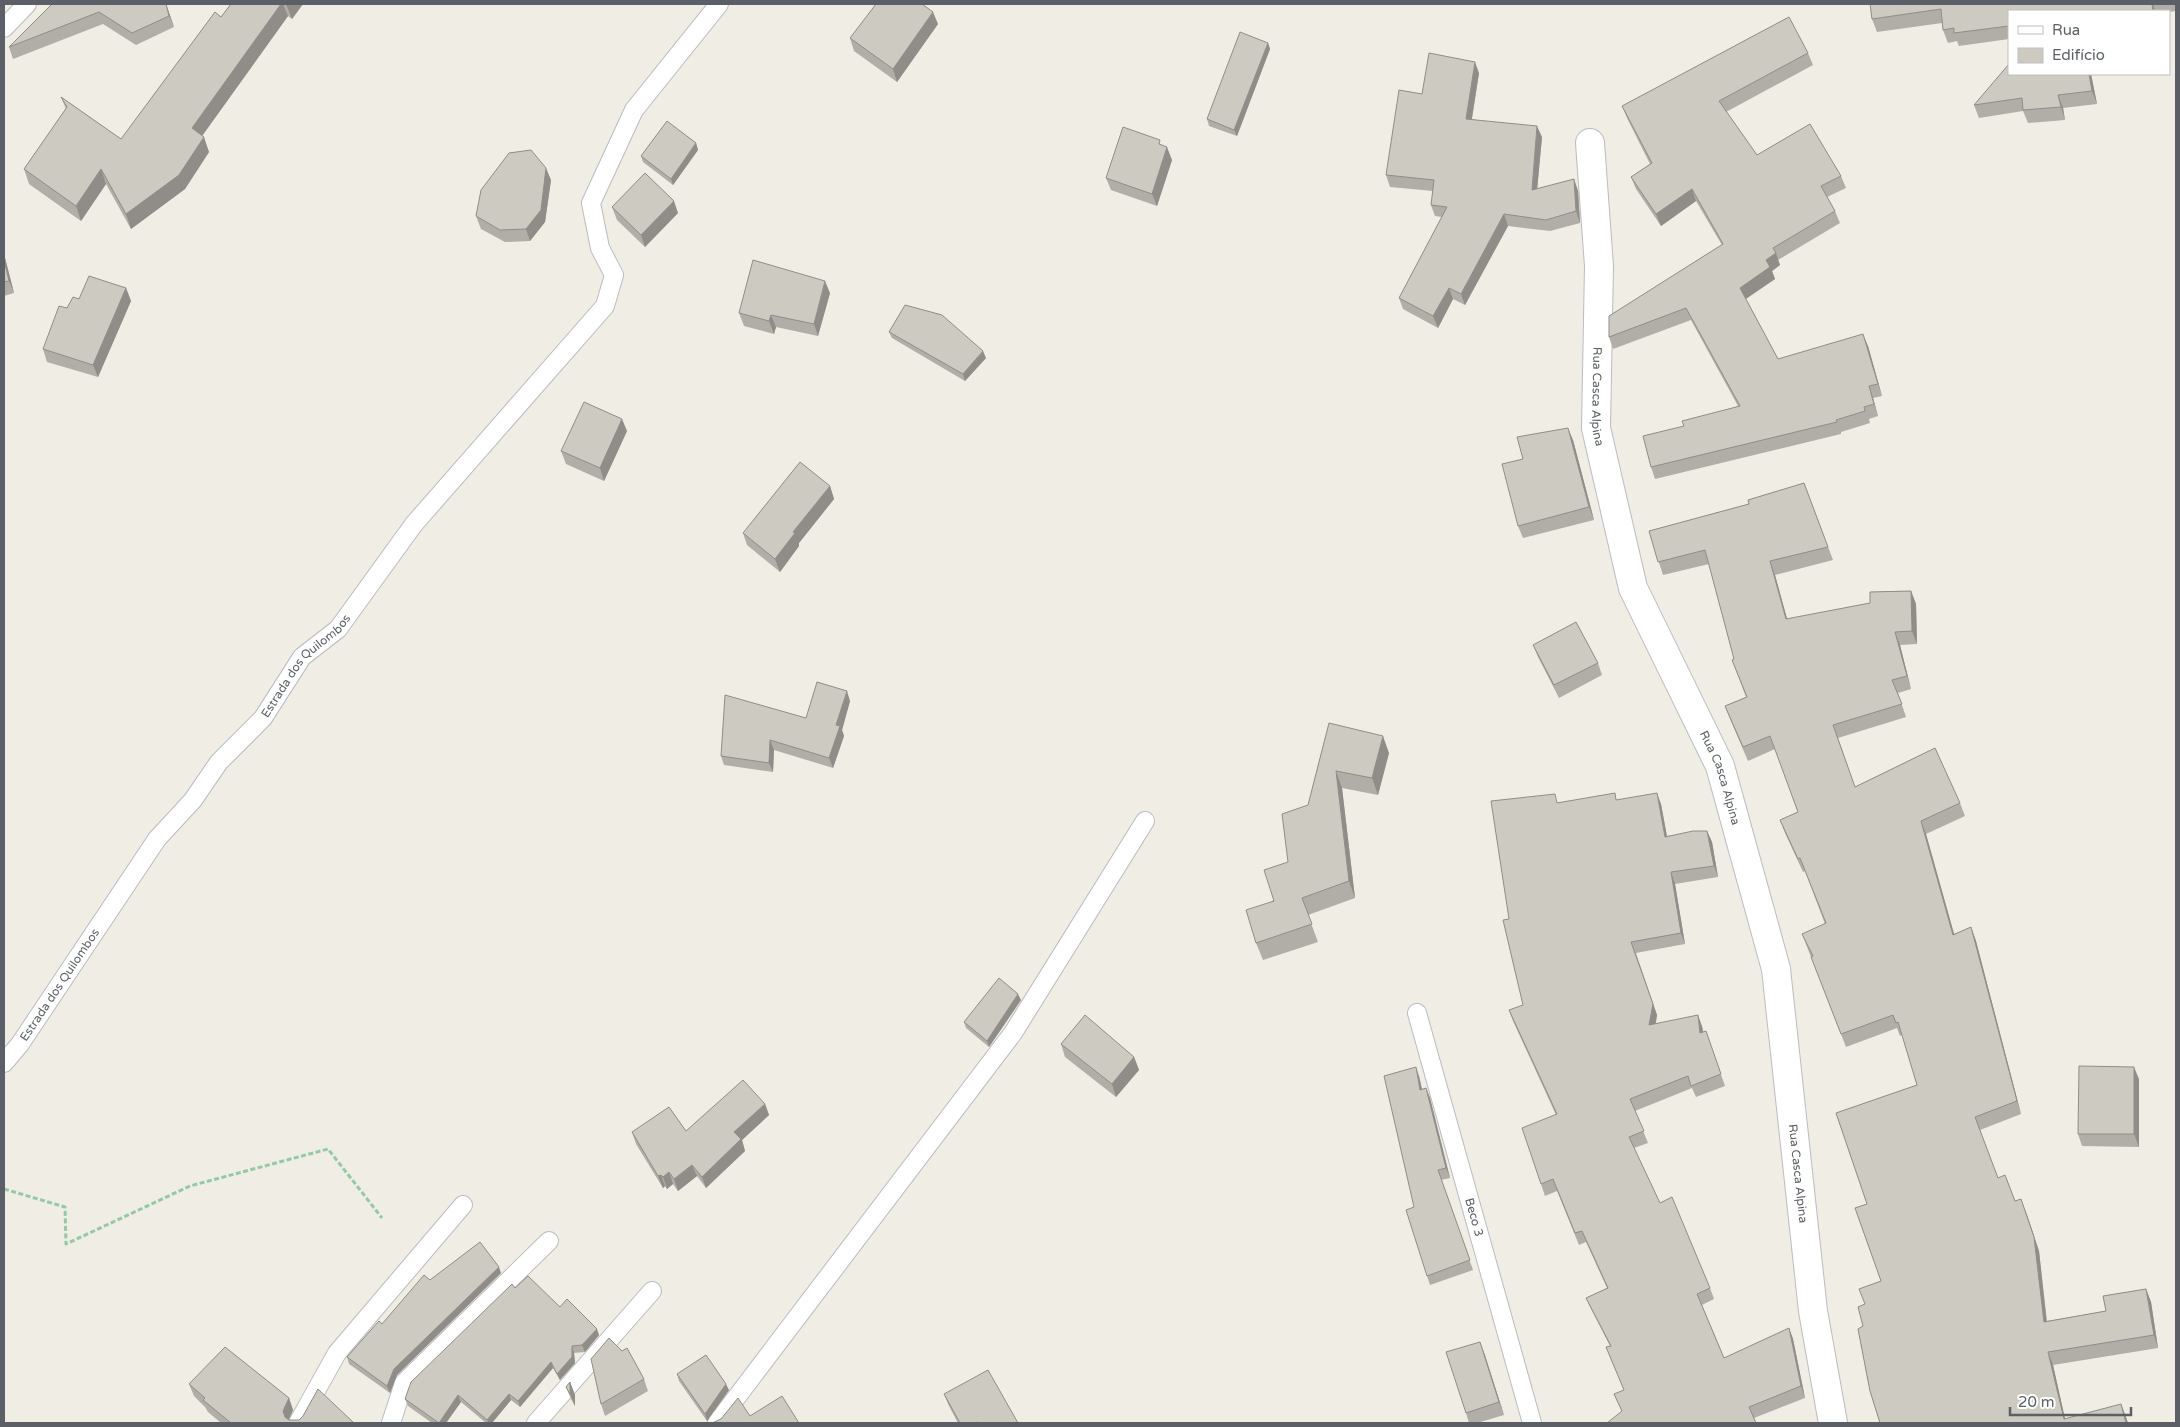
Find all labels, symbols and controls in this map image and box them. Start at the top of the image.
legend [2008,10,2170,75]
text: Rua [2052,21,2080,39]
text: Edifício [2052,46,2105,64]
street label: Rua Casca Alpina [1589,347,1607,447]
street label: Estrada dos Quilombos [258,611,353,720]
street label: Rua Casca Alpina [1697,728,1743,827]
street label: Estrada dos Quilombos [17,926,102,1044]
street label: Rua Casca Alpina [1786,1123,1810,1224]
street label: Beco 3 [1462,1196,1486,1238]
scale bar [2010,1384,2131,1416]
text: 20 m [2018,1393,2055,1411]

